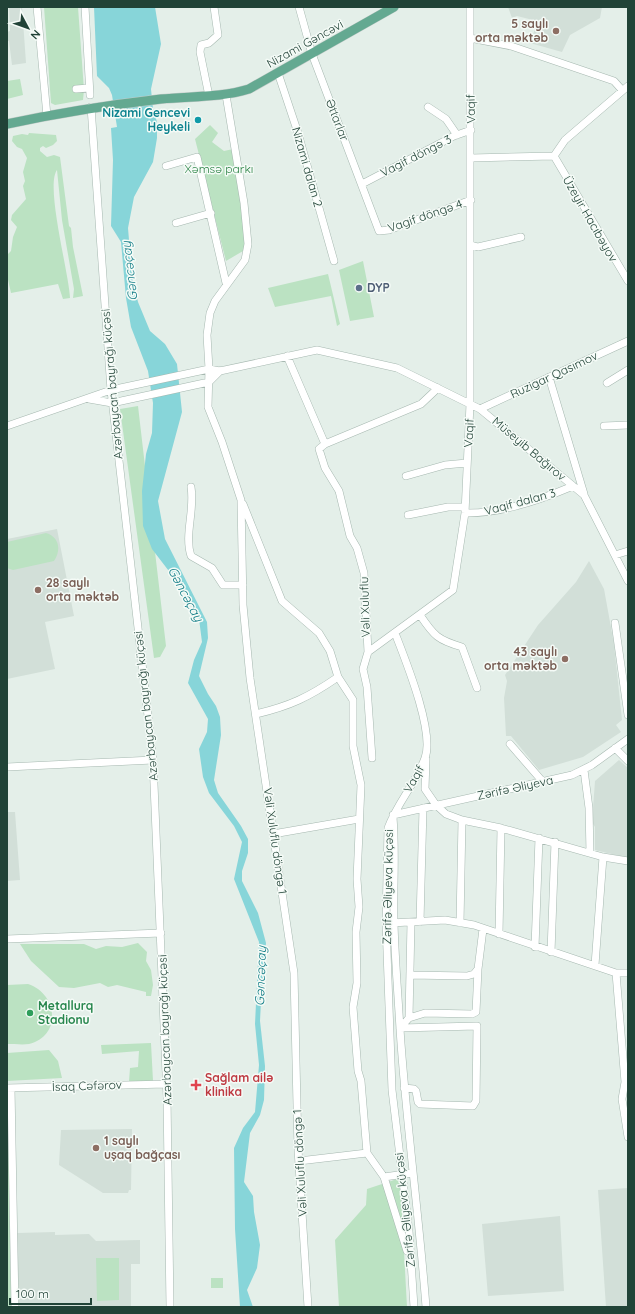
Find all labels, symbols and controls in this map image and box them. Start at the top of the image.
north arrow [8,8,48,48]
street label: Nizami Gəncəvi [264,16,346,71]
place label: 5 saylı orta məktəb [475,16,548,45]
marker: 5 saylı orta məktəb [551,26,561,36]
text: N [28,27,43,42]
street label: Vaqif [463,94,478,124]
street label: Əttarlar [323,97,352,143]
place label: Nizami Gencevi Heykeli [102,105,190,134]
marker: Nizami Gencevi Heykeli [193,115,203,125]
street label: Nizami dalan 2 [289,125,326,209]
street label: Vagif döngə 3 [378,131,454,180]
park label: Xəmsə parkı [185,161,253,176]
street label: Üzeyir Hacıbəyov [560,173,621,265]
street label: Vagif döngə 4 [385,196,464,235]
water label: Gəncəçay [117,240,141,302]
place label: DYP [367,280,390,295]
marker: DYP [354,283,364,293]
street label: Azərbaycan bayrağı küçəsi [97,308,126,460]
street label: Ruzigar Qasımov [508,348,600,401]
street label: Müseyib Bağırov [489,413,569,484]
street label: Vaqif [460,417,477,448]
street label: Vaqif dalan 3 [482,485,557,518]
water label: Gəncəçay [165,564,207,625]
place label: 28 saylı orta məktəb [46,575,119,604]
street label: Vəli Xuluflu [356,576,373,638]
marker: 28 saylı orta məktəb [33,585,43,595]
street label: Azərbaycan bayrağı küçəsi [130,630,161,782]
place label: 43 saylı orta məktəb [484,644,557,673]
marker: 43 saylı orta məktəb [560,654,570,664]
street label: Vaqif [400,762,428,795]
street label: Zərifə Əliyeva [475,772,554,803]
street label: Vəli Xuluflu döngə 1 [261,787,290,895]
street label: Zərifə Əliyeva küçəsi [379,829,396,945]
water label: Gəncəçay [251,945,269,1006]
street label: Azərbaycan bayrağı küçəsi [154,954,175,1106]
place label: Metallurq Stadionu [38,998,93,1027]
marker: Metallurq Stadionu [25,1008,35,1018]
place label: Sağlam ailə klinika [205,1070,273,1099]
street label: İsaq Cəfərov [52,1077,122,1094]
marker: Sağlam ailə klinika [190,1079,202,1091]
street label: Vəli Xuluflu döngə 1 [289,1109,310,1217]
place label: 1 saylı uşaq bağçası [104,1133,181,1162]
marker: 1 saylı uşaq bağçası [91,1143,101,1153]
street label: Zərifə Əliyeva küçəsi [391,1152,418,1268]
scale bar [10,1280,91,1306]
text: 100 m [16,1286,49,1301]

